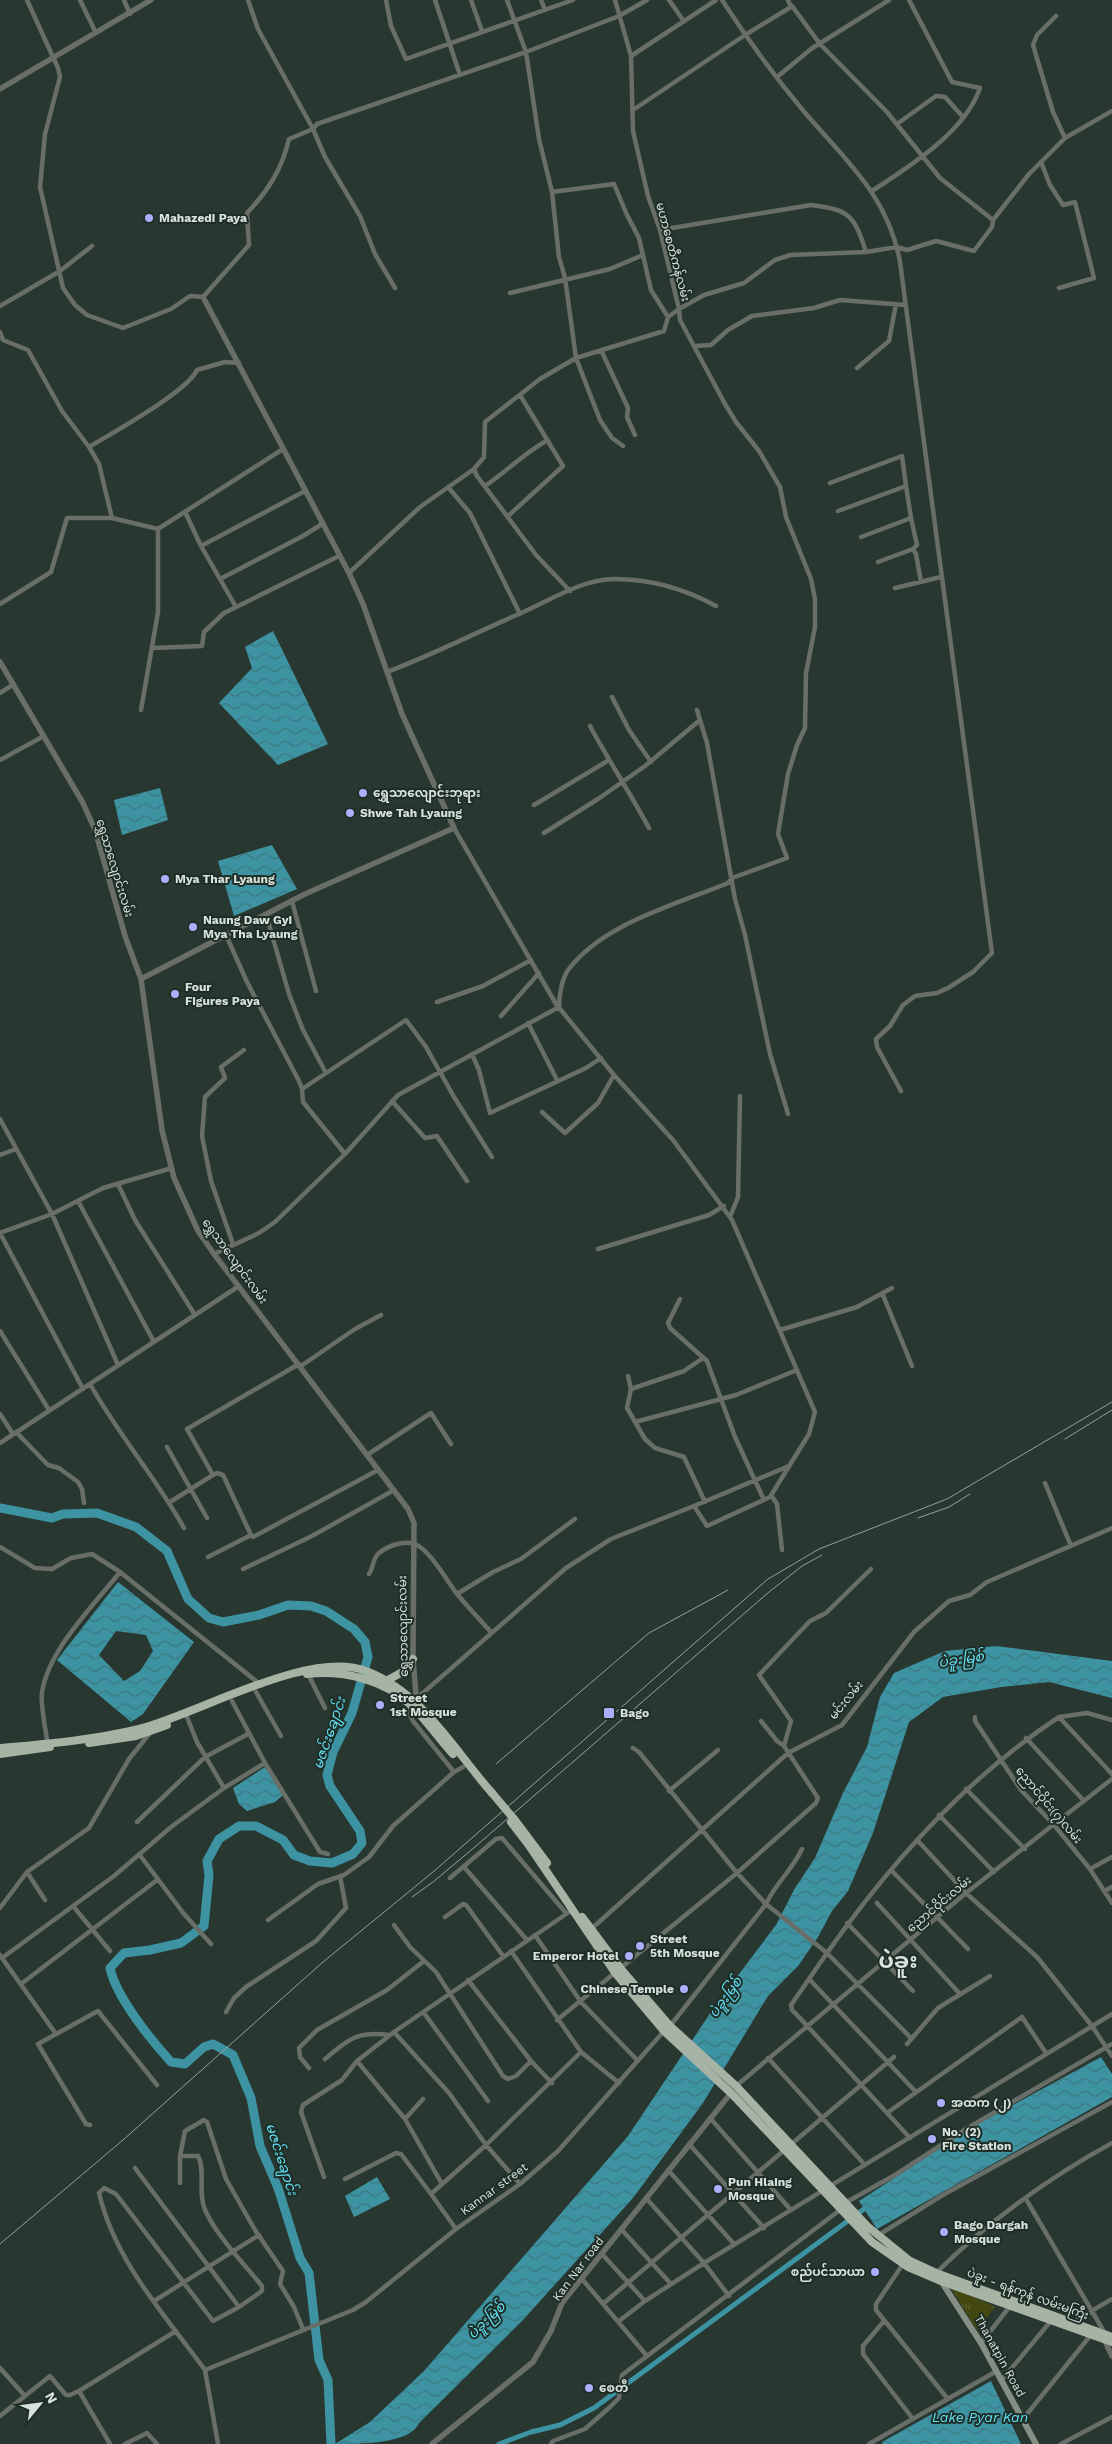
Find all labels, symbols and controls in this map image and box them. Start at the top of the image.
street label: မဟာစေတီကန်လမ်း [650,200,695,304]
place label: Mahazedi Paya [159,211,247,225]
marker: Mahazedi Paya [143,212,155,224]
place label: ရွှေသာလျောင်းဘုရား [373,783,480,804]
marker: ရွှေသာလျောင်းဘုရား [357,787,369,799]
place label: Shwe Tah Lyaung [360,806,462,820]
marker: Shwe Tah Lyaung [344,807,356,819]
street label: ရွှေသာလျောင်းလမ်း [91,817,138,920]
place label: Mya Thar Lyaung [175,872,275,886]
marker: Mya Thar Lyaung [159,873,171,885]
place label: Naung Daw Gyi Mya Tha Lyaung [203,913,298,941]
marker: Naung Daw Gyi Mya Tha Lyaung [187,921,199,933]
place label: Four Figures Paya [185,980,260,1008]
marker: Four Figures Paya [169,988,181,1000]
street label: ရွှေသာလျောင်းလမ်း [197,1215,272,1308]
street label: ရွှေသာလျောင်းလမ်း [393,1575,414,1677]
water label: ပဲခူးမြစ် [937,1646,987,1674]
street label: မင်းလမ်း [825,1677,866,1722]
place label: Street 1st Mosque [390,1691,457,1719]
water label: မဇင်းချောင်း [307,1693,353,1772]
marker: Street 1st Mosque [374,1699,386,1711]
marker: Bago [602,1706,616,1720]
place label: Bago [620,1706,649,1720]
street label: ညောင်ဝိုင်း(၇)လမ်း [1011,1762,1087,1848]
street label: ညောင်ဝိုင်းလမ်း [903,1871,976,1937]
place label: Street 5th Mosque [650,1932,720,1960]
marker: Street 5th Mosque [634,1940,646,1952]
district label: ပဲခူး [878,1948,918,1978]
place label: Emperor Hotel [533,1949,619,1963]
marker: Emperor Hotel [623,1950,635,1962]
water label: ပဲခူးမြစ် [703,1971,749,2023]
place label: Chinese Temple [581,1982,674,1996]
marker: Chinese Temple [678,1983,690,1995]
place label: အထက (၂) [951,2096,1011,2113]
marker: အထက (၂) [935,2097,947,2109]
water label: မဇင်းချောင်း [259,2120,303,2199]
place label: No. (2) Fire Station [942,2125,1011,2153]
marker: No. (2) Fire Station [926,2133,938,2145]
street label: Kannar street [458,2160,530,2218]
place label: Pun Hlaing Mosque [728,2175,792,2203]
marker: Pun Hlaing Mosque [712,2183,724,2195]
place label: Bago Dargah Mosque [954,2218,1028,2246]
marker: Bago Dargah Mosque [938,2226,950,2238]
street label: Kan Nar road [549,2234,607,2304]
place label: စည်ပင်သာယာ [791,2262,865,2282]
street label: ပဲခူး - ရန်ကုန် လမ်းမကြီး [964,2264,1091,2325]
marker: စည်ပင်သာယာ [869,2266,881,2278]
water label: ပဲခူးမြစ် [463,2296,512,2345]
street label: Thanatpin Road [972,2312,1028,2400]
north arrow [15,2379,65,2429]
place label: စေတီ [599,2379,628,2395]
marker: စေတီ [583,2382,595,2394]
text: N [42,2389,61,2406]
water label: Lake Pyar Kan [932,2409,1028,2425]

